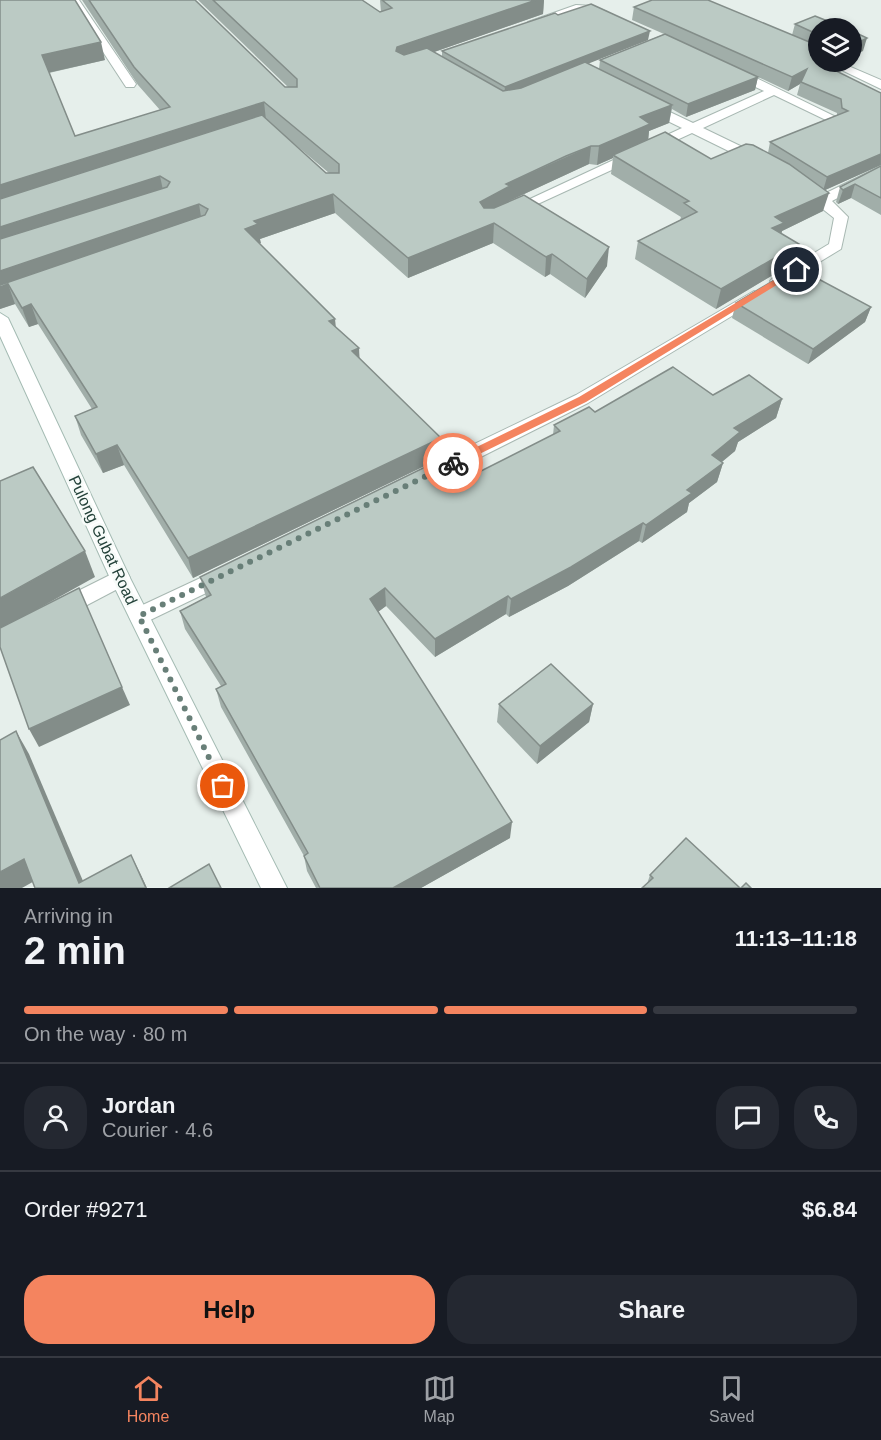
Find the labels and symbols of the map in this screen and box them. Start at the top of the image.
pin [771,244,822,295]
courier [423,433,483,493]
street label: Pulong Gubat Road [66,473,140,607]
pin [197,760,248,811]

